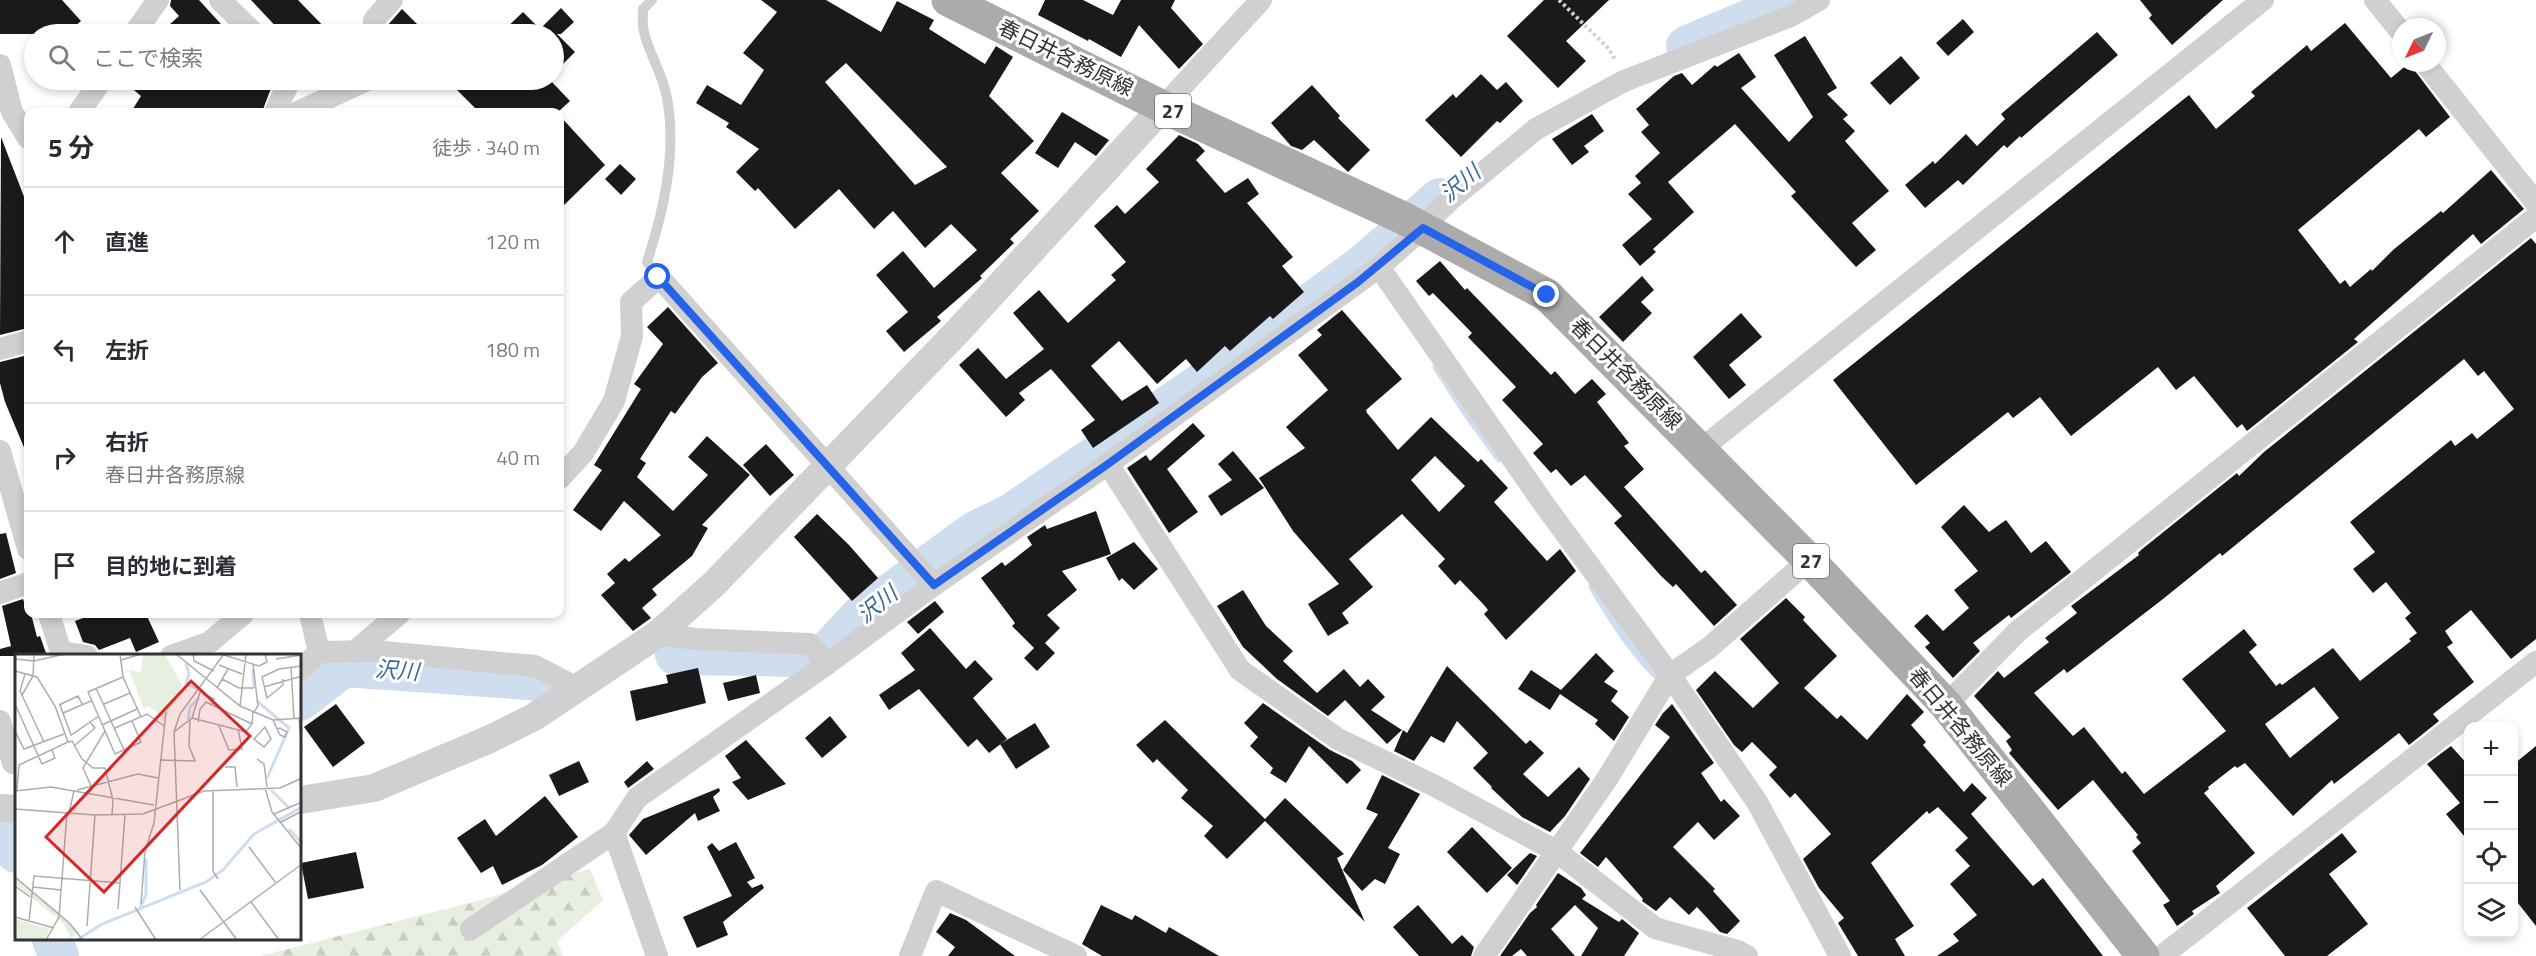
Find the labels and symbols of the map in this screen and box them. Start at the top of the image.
street label: 春日井各務原線 [993,11,1140,104]
north arrow [2392,18,2446,72]
road number: 27 [1155,94,1191,128]
water label: 沢川 [1432,155,1489,210]
route start [644,263,670,289]
route end [1533,281,1559,307]
street label: 春日井各務原線 [1563,310,1690,437]
road number: 27 [1793,544,1829,578]
water label: 沢川 [849,576,906,631]
water label: 沢川 [374,652,422,689]
inset map [15,654,302,941]
street label: 春日井各務原線 [1901,660,2020,793]

